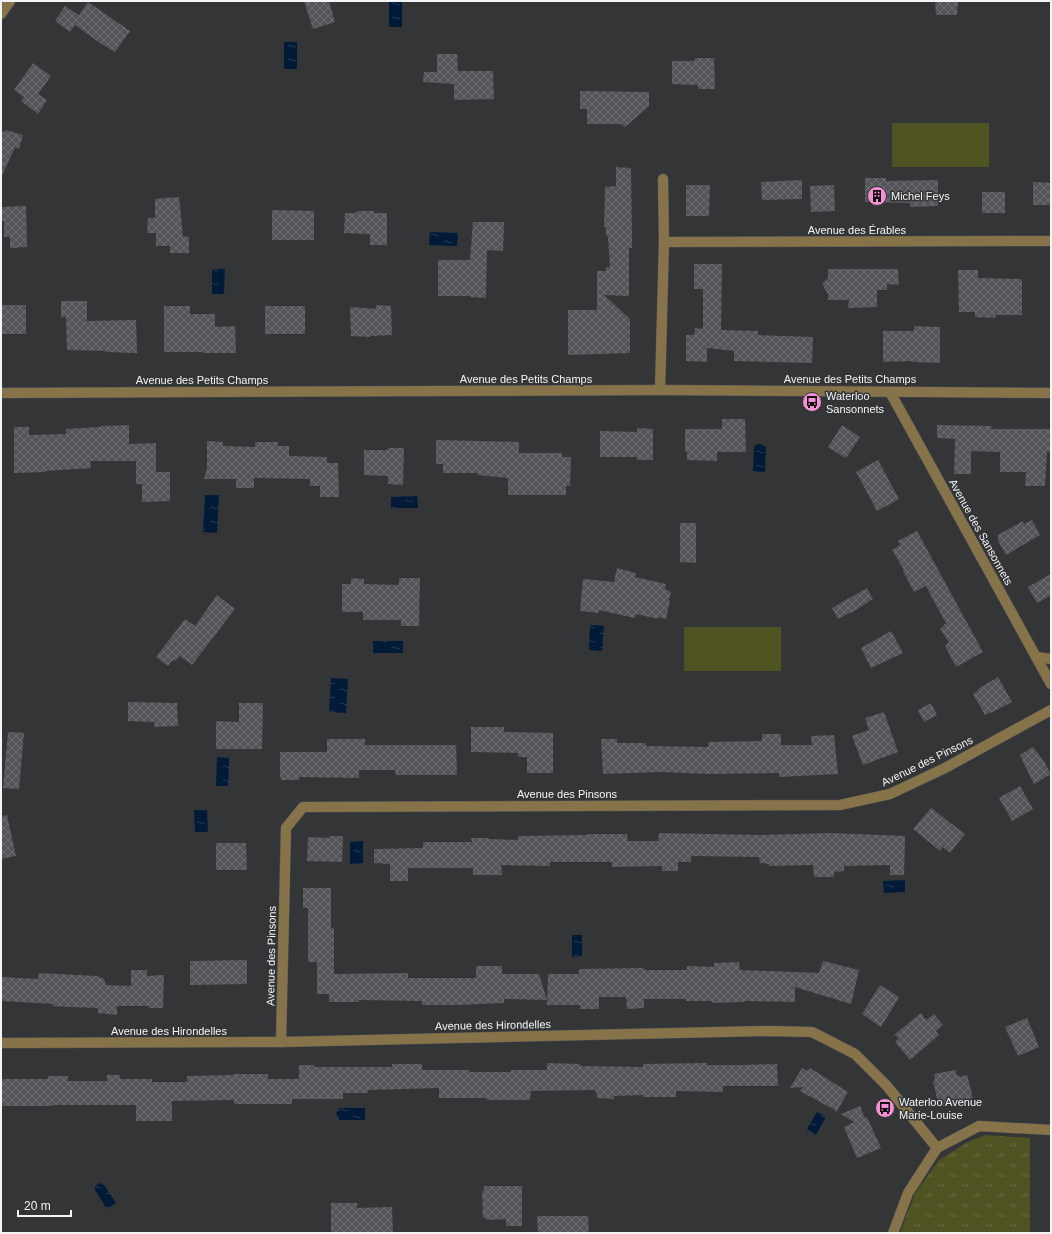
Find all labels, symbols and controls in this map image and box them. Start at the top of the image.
building icon: Michel Feys [866,185,888,207]
place label: Michel Feys [891,190,950,202]
street label: Avenue des Érables [808,224,907,236]
street label: Avenue des Petits Champs [460,373,593,385]
street label: Avenue des Petits Champs [784,373,917,385]
street label: Avenue des Petits Champs [136,374,269,386]
place label: Waterloo Sansonnets [826,390,885,415]
bus stop icon: Waterloo Sansonnets [801,391,823,413]
street label: Avenue des Sansonnets [947,477,1015,587]
street label: Avenue des Pinsons [879,733,975,788]
street label: Avenue des Pinsons [517,788,618,800]
street label: Avenue des Pinsons [264,905,278,1006]
street label: Avenue des Hirondelles [435,1018,552,1032]
street label: Avenue des Hirondelles [111,1025,227,1037]
place label: Waterloo Avenue Marie-Louise [899,1096,982,1121]
bus stop icon: Waterloo Avenue Marie-Louise [874,1097,896,1119]
scale bar [18,1192,71,1218]
text: 20 m [24,1199,51,1213]

